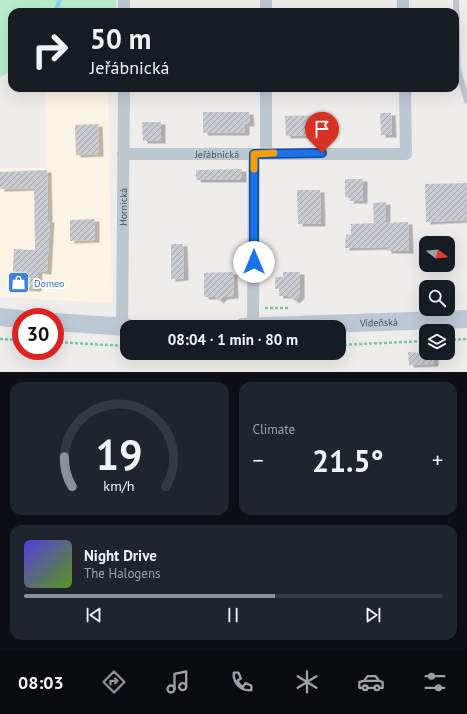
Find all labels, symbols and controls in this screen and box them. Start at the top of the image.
text: 50 m [90,20,151,57]
icon: right [24,24,76,76]
text: Jeřábnická [90,56,170,79]
pin [305,112,339,153]
icon: arrive [311,118,333,140]
street label: Jeřábnická [194,148,239,161]
street label: Hornická [116,188,130,226]
north arrow [419,236,455,272]
map controls [419,236,455,360]
position arrow [233,241,275,283]
shop icon: Domeo [6,270,32,296]
place label: Domeo [34,277,64,290]
button: search [419,280,455,316]
speed limit sign: 30 [12,308,64,360]
street label: Vídeňská [359,315,398,329]
button: layers [419,324,455,360]
text: 08:04 · 1 min · 80 m [168,330,298,349]
text: Climate [253,421,295,438]
text: 19 [96,427,143,480]
text: 21.5° [312,441,384,480]
text: − [253,446,264,474]
text: + [432,446,443,474]
text: km/h [104,475,135,494]
text: Night Drive [84,546,157,565]
text: The Halogens [84,565,161,582]
icon: previous [83,604,105,626]
icon: pause [222,604,244,626]
icon: next [362,604,384,626]
icon: directions [100,668,128,696]
icon: music [164,668,192,696]
icon: phone [228,668,256,696]
icon: climate [293,668,321,696]
icon: car [357,668,385,696]
icon: filters [421,668,449,696]
text: 08:03 [18,671,64,694]

